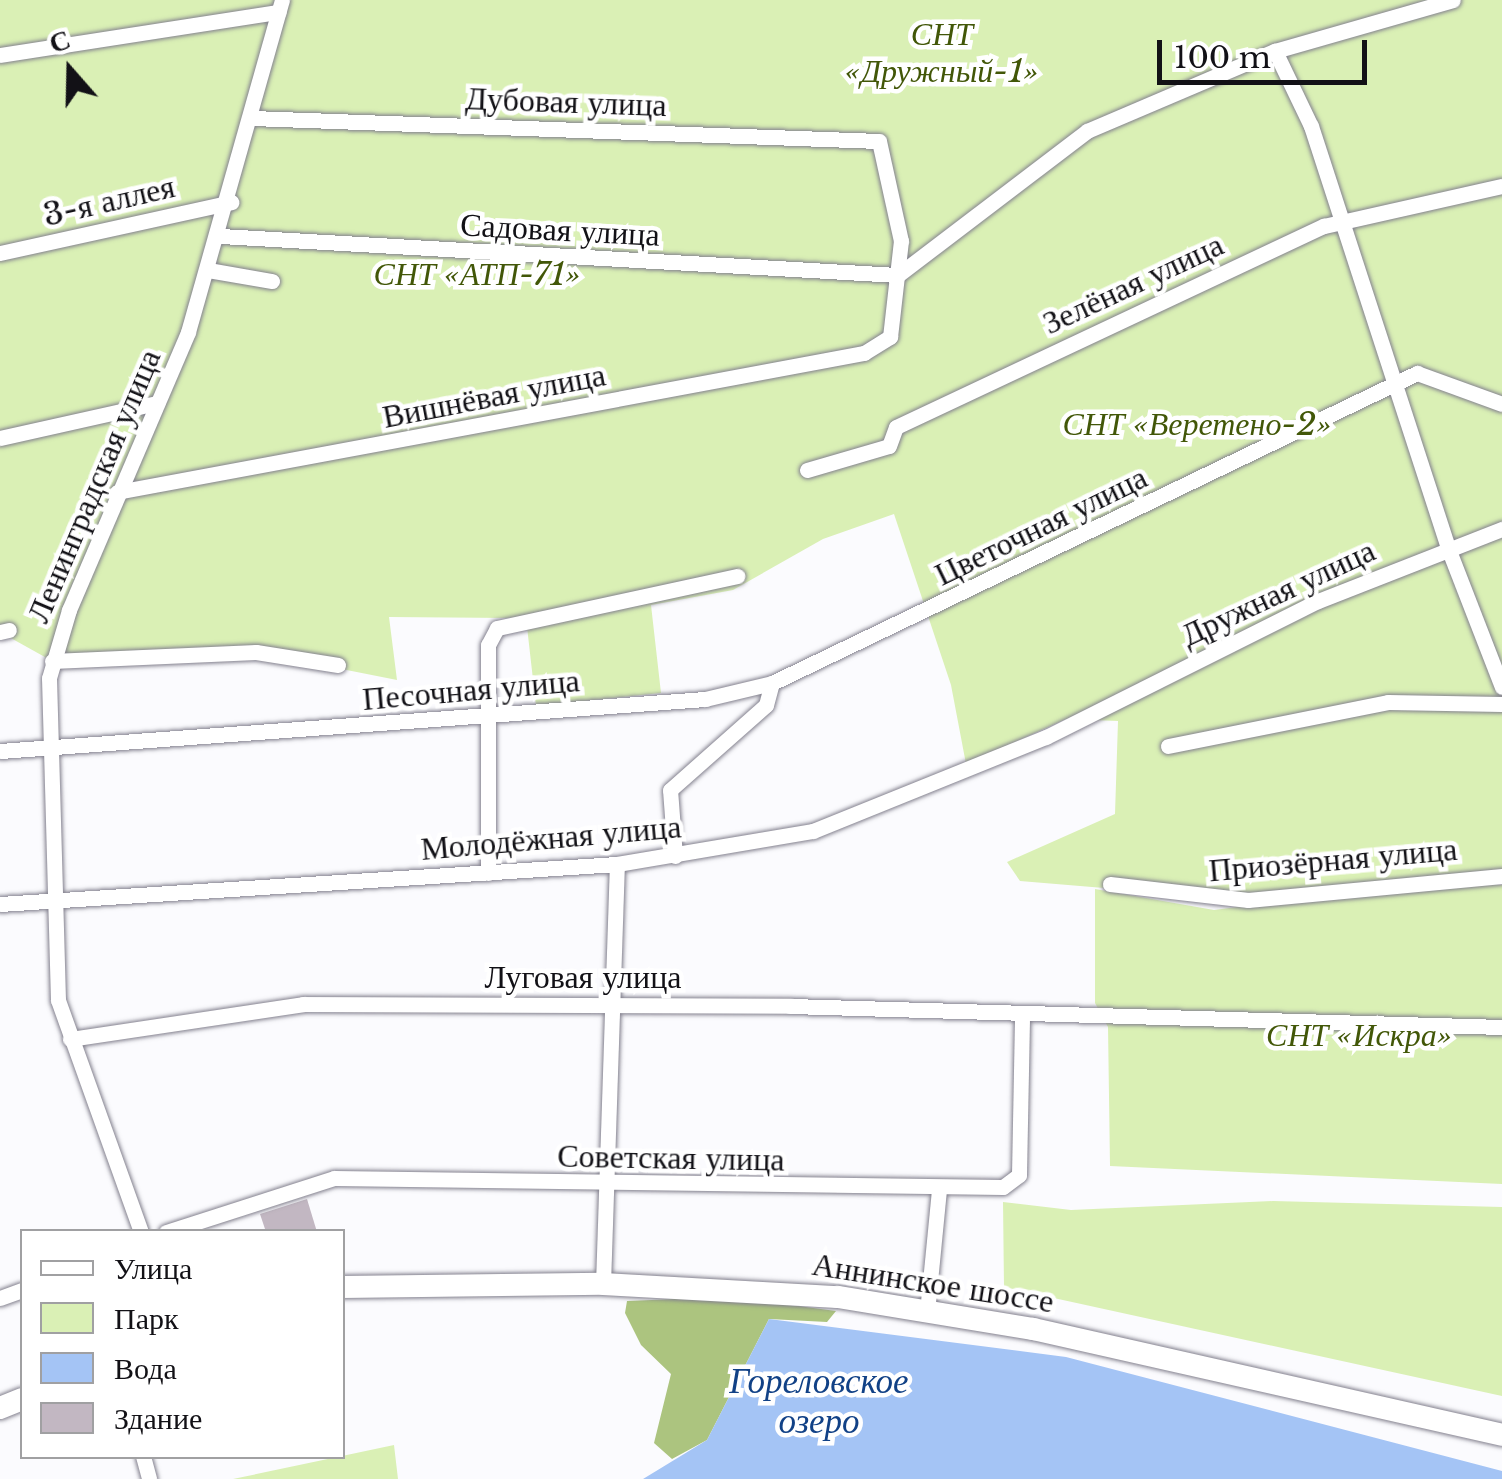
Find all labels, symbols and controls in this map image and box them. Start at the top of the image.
park label: СНТ «Дружный-1» [845,16,1039,91]
north arrow [20,20,120,120]
scale bar [1162,20,1372,82]
text: С [44,21,75,61]
text: 100 m [1174,39,1271,76]
street label: Дубовая улица [465,79,667,125]
street label: 3-я аллея [40,167,178,235]
street label: Садовая улица [459,206,661,254]
street label: Зелёная улица [1037,225,1229,343]
park label: СНТ «АТП-71» [374,255,580,293]
street label: Ленинградская улица [19,344,169,628]
street label: Вишнёвая улица [379,356,609,436]
park label: СНТ «Веретено-2» [1062,405,1332,443]
street label: Цветочная улица [929,458,1153,594]
street label: Дружная улица [1175,531,1381,655]
street label: Песочная улица [361,661,581,719]
street label: Молодёжная улица [419,807,683,869]
street label: Приозёрная улица [1207,830,1459,890]
street label: Луговая улица [484,958,682,996]
park label: СНТ «Искра» [1266,1016,1452,1054]
street label: Советская улица [557,1137,785,1179]
legend [20,1229,345,1459]
street label: Аннинское шоссе [810,1245,1056,1321]
text: Улица [114,1250,192,1287]
text: Парк [114,1300,179,1337]
text: Вода [114,1350,177,1387]
water label: Гореловское озеро [729,1360,909,1442]
text: Здание [114,1400,202,1437]

